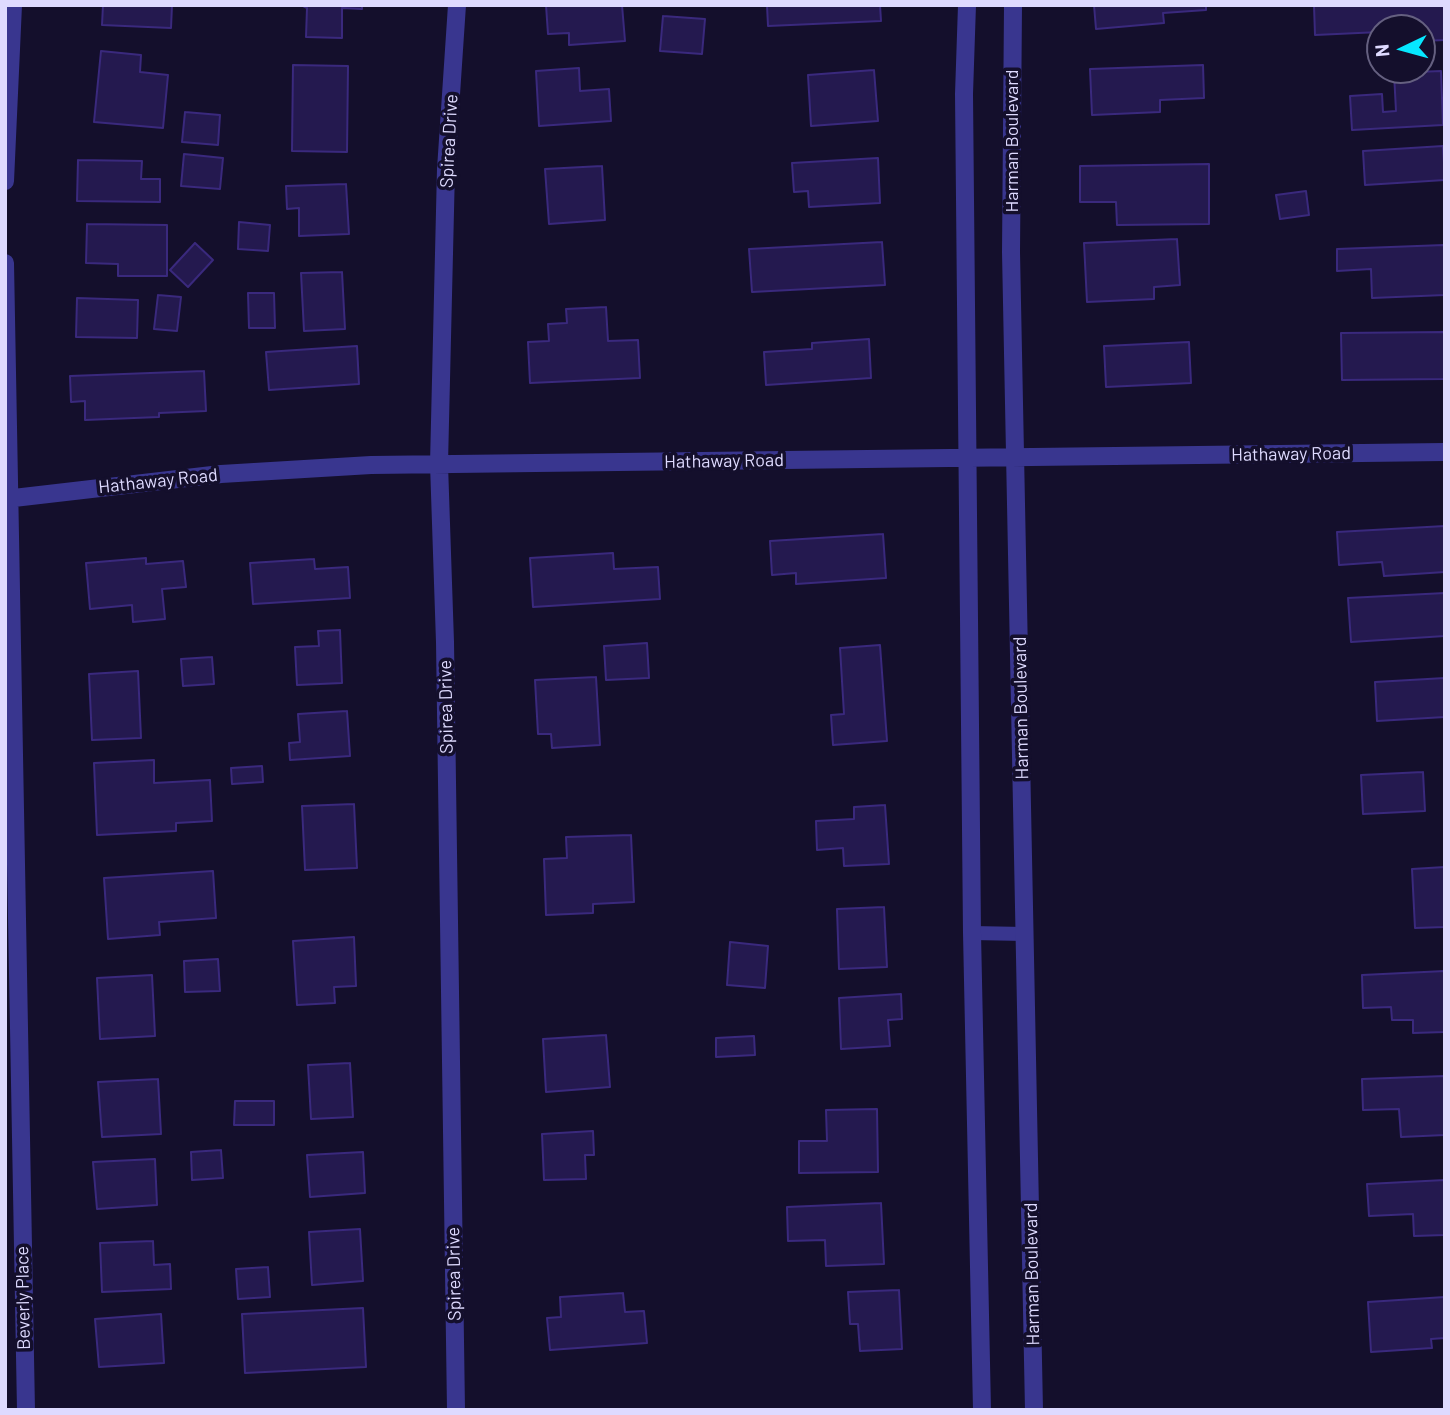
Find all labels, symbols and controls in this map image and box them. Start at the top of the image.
north arrow [1366,14,1436,84]
text: N [1370,43,1394,58]
street label: Harman Boulevard [1001,70,1023,212]
street label: Spirea Drive [436,94,462,188]
street label: Hathaway Road [1231,442,1351,466]
street label: Hathaway Road [664,449,784,473]
street label: Hathaway Road [97,464,219,498]
street label: Harman Boulevard [1009,636,1033,780]
street label: Spirea Drive [434,660,458,754]
street label: Harman Boulevard [1020,1202,1044,1346]
street label: Spirea Drive [442,1227,466,1321]
street label: Beverly Place [11,1246,35,1350]

